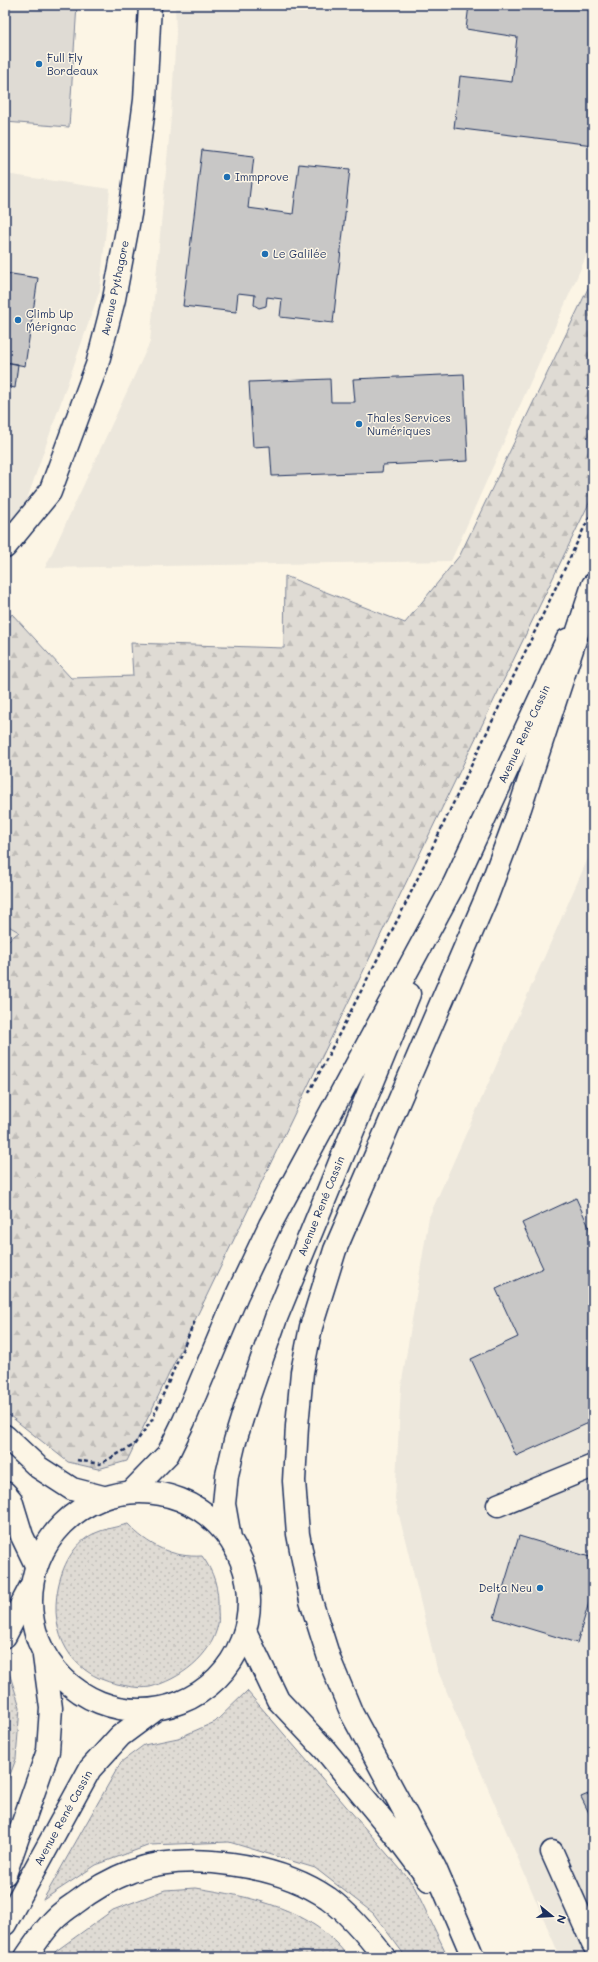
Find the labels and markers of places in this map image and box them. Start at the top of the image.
place label: Full Fly Bordeaux [47,50,99,78]
marker: Full Fly Bordeaux [34,59,44,69]
place label: Immprove [235,169,289,184]
marker: Immprove [222,172,232,182]
place label: Le Galilée [273,246,327,261]
marker: Le Galilée [260,249,270,259]
place label: Climb Up Mérignac [26,306,76,334]
marker: Climb Up Mérignac [13,315,23,325]
place label: Thales Services Numériques [367,410,451,438]
marker: Thales Services Numériques [354,419,364,429]
place label: Delta Neu [479,1580,532,1595]
marker: Delta Neu [535,1583,545,1593]

